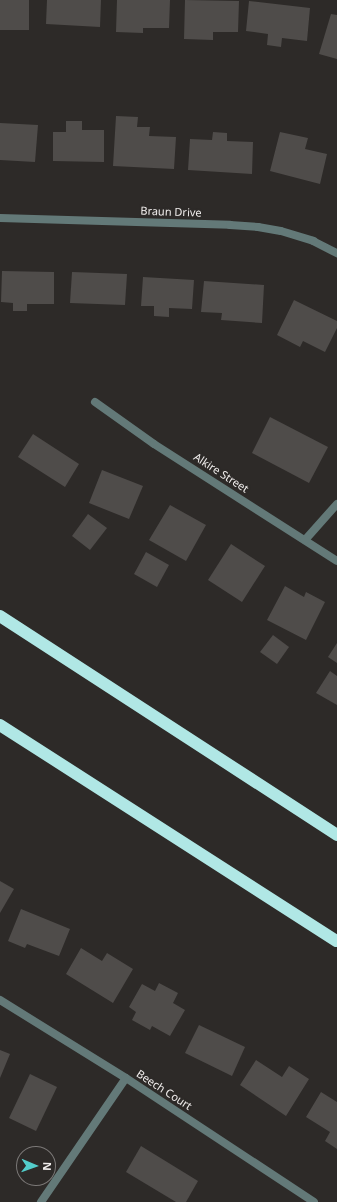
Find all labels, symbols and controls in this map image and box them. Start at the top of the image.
street label: Braun Drive [140,204,202,220]
street label: Alkire Street [191,450,251,496]
street label: Beech Court [134,1067,194,1113]
north arrow [16,1146,56,1186]
text: N [40,1162,55,1171]

